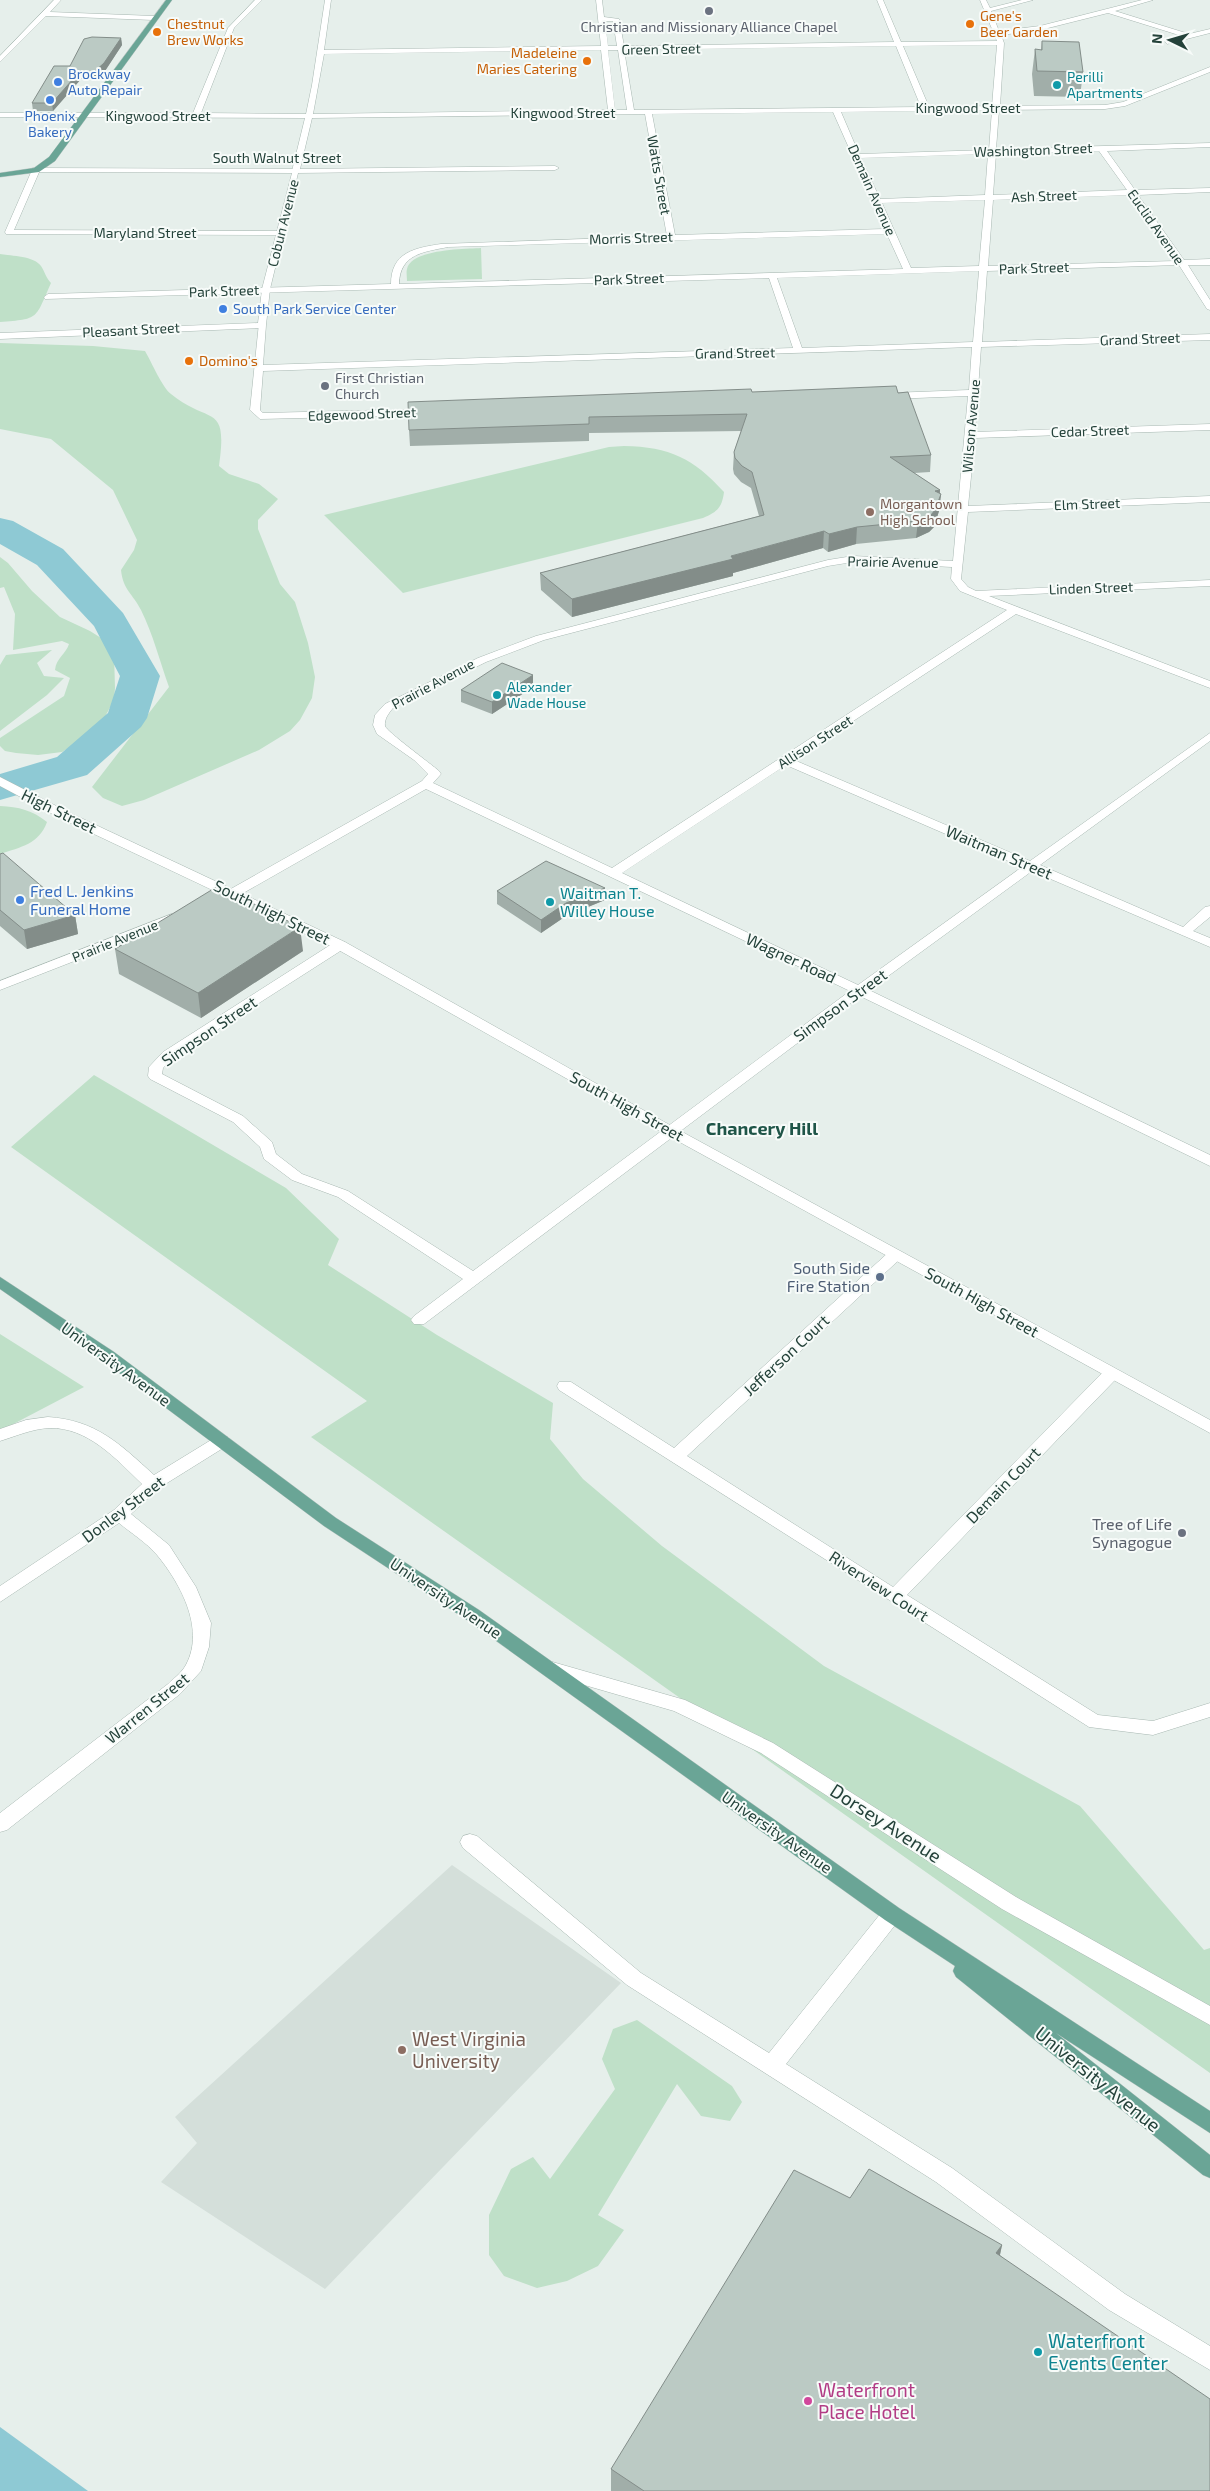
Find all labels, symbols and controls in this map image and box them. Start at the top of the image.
marker: Christian and Missionary Alliance Chapel [703,5,715,17]
place label: Gene's Beer Garden [980,7,1058,40]
place label: Chestnut Brew Works [167,15,244,48]
north arrow [1145,15,1195,65]
place label: Christian and Missionary Alliance Chapel [580,18,838,35]
marker: Gene's Beer Garden [964,18,976,30]
marker: Chestnut Brew Works [151,26,163,38]
text: N [1148,33,1165,45]
street label: Green Street [621,39,701,58]
place label: Madeleine Maries Catering [477,44,577,77]
marker: Madeleine Maries Catering [581,55,593,67]
place label: Brockway Auto Repair [68,65,142,98]
place label: Perilli Apartments [1067,68,1143,101]
marker: Brockway Auto Repair [52,76,64,88]
marker: Perilli Apartments [1051,79,1063,91]
marker: Phoenix Bakery [44,94,56,106]
street label: Kingwood Street [915,99,1021,116]
street label: Kingwood Street [510,104,616,121]
place label: Phoenix Bakery [25,107,76,140]
street label: Kingwood Street [105,107,211,124]
street label: Watts Street [644,134,675,216]
street label: Washington Street [973,139,1093,160]
street label: Demain Avenue [845,142,900,238]
street label: South Walnut Street [213,149,341,166]
street label: Cobun Avenue [263,177,302,268]
street label: Ash Street [1011,186,1077,205]
street label: Euclid Avenue [1124,186,1189,268]
street label: Maryland Street [93,224,197,241]
street label: Morris Street [589,228,673,247]
street label: Park Street [998,258,1070,277]
street label: Park Street [593,269,665,288]
street label: Park Street [188,281,260,300]
place label: South Park Service Center [233,300,397,317]
marker: South Park Service Center [217,303,229,315]
street label: Pleasant Street [82,318,180,341]
street label: Grand Street [1100,329,1180,348]
street label: Grand Street [695,343,775,362]
place label: Domino's [199,352,258,369]
marker: Domino's [183,355,195,367]
place label: First Christian Church [335,369,424,402]
street label: Wilson Avenue [958,378,983,473]
marker: First Christian Church [319,380,331,392]
street label: Edgewood Street [307,403,417,424]
street label: Cedar Street [1050,421,1130,440]
street label: Elm Street [1054,494,1120,513]
place label: Morgantown High School [880,495,962,528]
marker: Morgantown High School [864,506,876,518]
street label: Prairie Avenue [847,552,939,571]
street label: Linden Street [1048,578,1134,597]
street label: Prairie Avenue [388,655,477,713]
place label: Alexander Wade House [507,678,586,711]
marker: Alexander Wade House [491,689,503,701]
street label: Allison Street [774,711,855,772]
street label: High Street [19,784,100,837]
street label: Waitman Street [943,821,1055,883]
street label: South High Street [211,875,333,948]
place label: Fred L. Jenkins Funeral Home [30,881,134,918]
place label: Waitman T. Willey House [560,883,654,920]
marker: Fred L. Jenkins Funeral Home [14,894,26,906]
marker: Waitman T. Willey House [544,896,556,908]
street label: Prairie Avenue [69,916,160,966]
street label: Wagner Road [743,928,839,987]
street label: Simpson Street [789,964,890,1045]
street label: Simpson Street [157,992,260,1069]
street label: South High Street [567,1066,687,1145]
district label: Chancery Hill [706,1117,818,1139]
place label: South Side Fire Station [787,1258,870,1295]
street label: South High Street [922,1262,1042,1341]
marker: South Side Fire Station [874,1271,886,1283]
street label: Jefferson Court [739,1310,832,1399]
street label: University Avenue [58,1318,175,1410]
street label: Demain Court [962,1443,1044,1527]
street label: Donley Street [78,1471,168,1546]
place label: Tree of Life Synagogue [1092,1514,1172,1551]
marker: Tree of Life Synagogue [1176,1527,1188,1539]
street label: Riverview Court [826,1546,932,1625]
street label: University Avenue [387,1553,506,1642]
street label: Warren Street [101,1668,192,1747]
street label: Dorsey Avenue [826,1778,946,1867]
street label: University Avenue [718,1786,836,1877]
street label: University Avenue [1031,2021,1166,2136]
place label: West Virginia University [412,2027,526,2072]
marker: West Virginia University [396,2044,408,2056]
place label: Waterfront Events Center [1048,2329,1168,2374]
marker: Waterfront Events Center [1032,2346,1044,2358]
place label: Waterfront Place Hotel [818,2378,916,2423]
marker: Waterfront Place Hotel [802,2395,814,2407]

